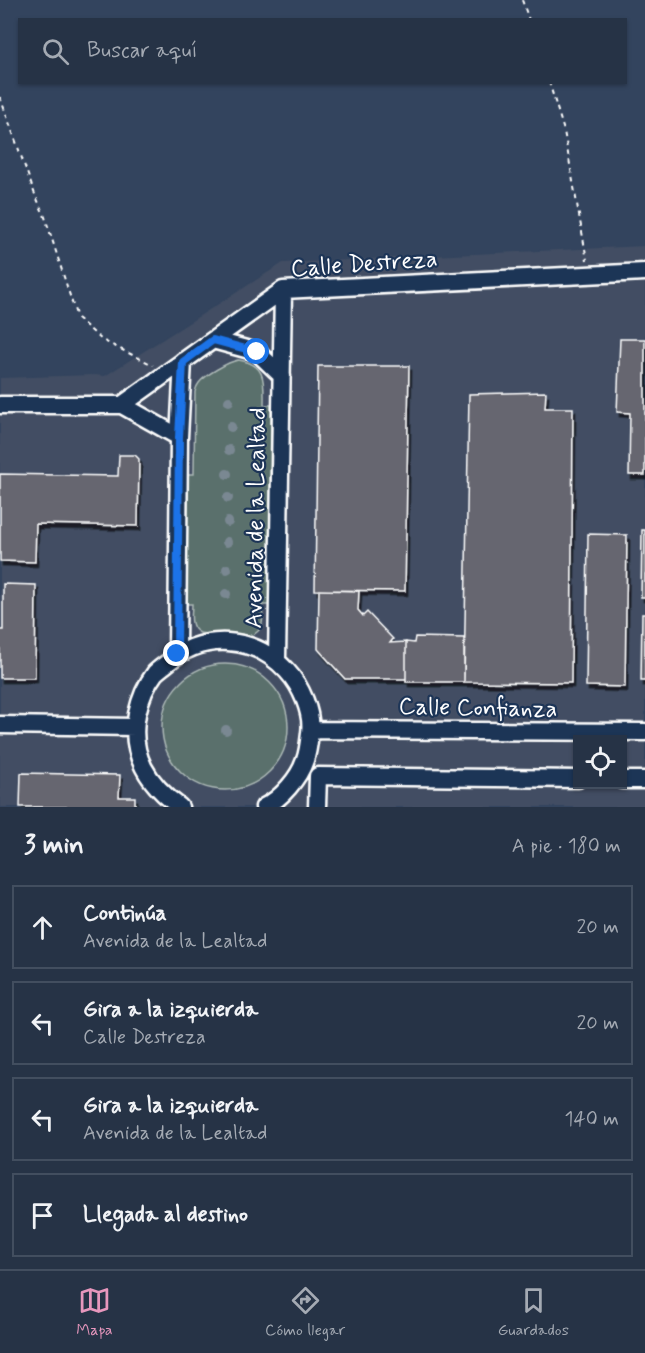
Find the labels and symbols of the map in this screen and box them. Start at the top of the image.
street label: Calle Destreza [290,244,439,285]
route start [243,338,269,364]
street label: Avenida de la Lealtad [239,407,274,629]
route end [163,640,189,666]
street label: Calle Confianza [398,692,558,725]

